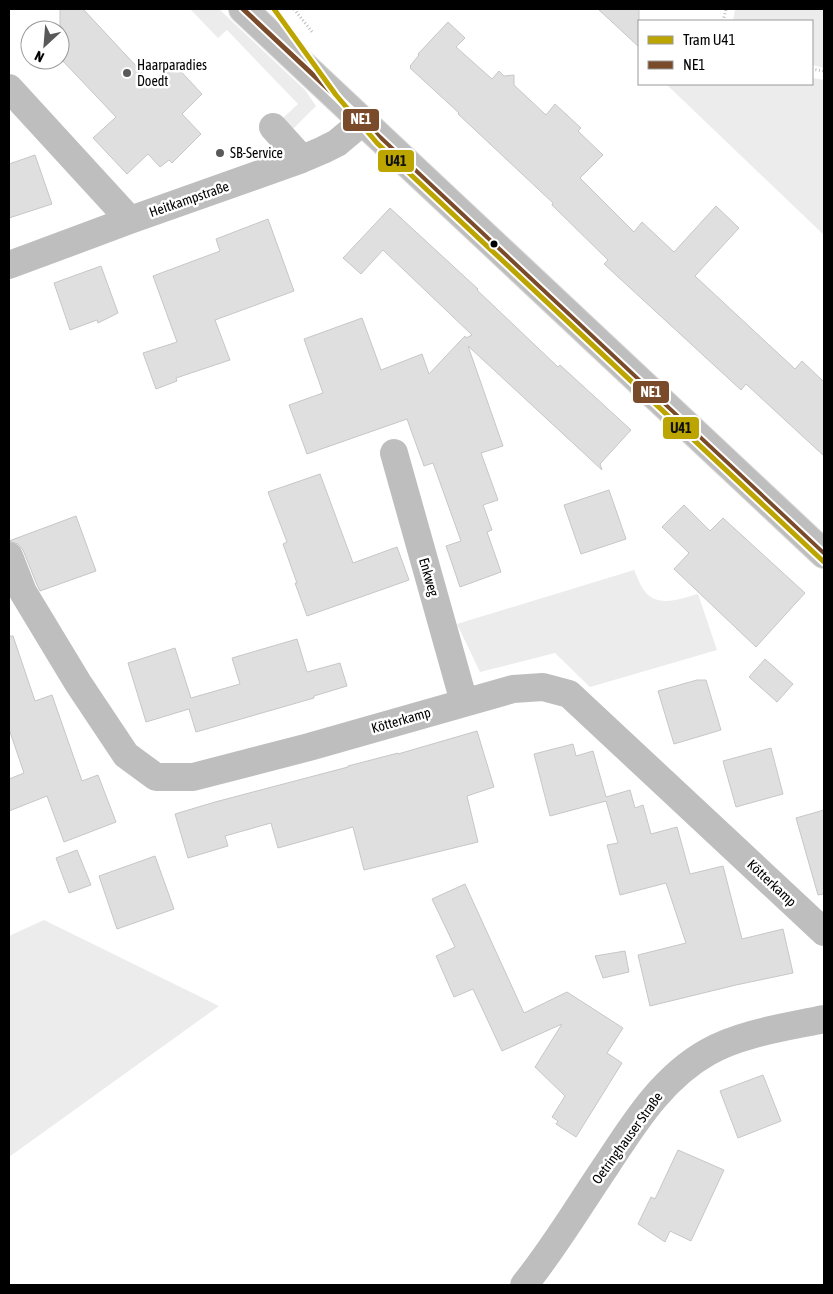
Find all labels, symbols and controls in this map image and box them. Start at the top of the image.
north arrow [20,20,70,70]
legend [638,20,813,85]
text: Tram U41 [683,31,736,48]
text: N [32,48,47,66]
text: NE1 [683,56,705,73]
place label: Haarparadies Doedt [137,57,207,89]
marker: Haarparadies Doedt [121,67,133,79]
line badge: NE1 [342,108,380,132]
text: NE1 [351,111,372,127]
place label: SB-Service [230,145,283,161]
marker: SB-Service [214,147,226,159]
line badge: U41 [377,149,415,173]
text: U41 [385,153,407,169]
street label: Heitkampstraße [147,178,231,220]
unlabelled marker [489,239,499,249]
line badge: NE1 [632,380,670,404]
text: NE1 [641,384,662,400]
line badge: U41 [662,416,700,440]
text: U41 [670,420,692,436]
street label: Enkweg [416,556,442,598]
street label: Kötterkamp [369,704,433,736]
street label: Kötterkamp [744,856,800,910]
street label: Oetringhauser Straße [588,1089,666,1187]

